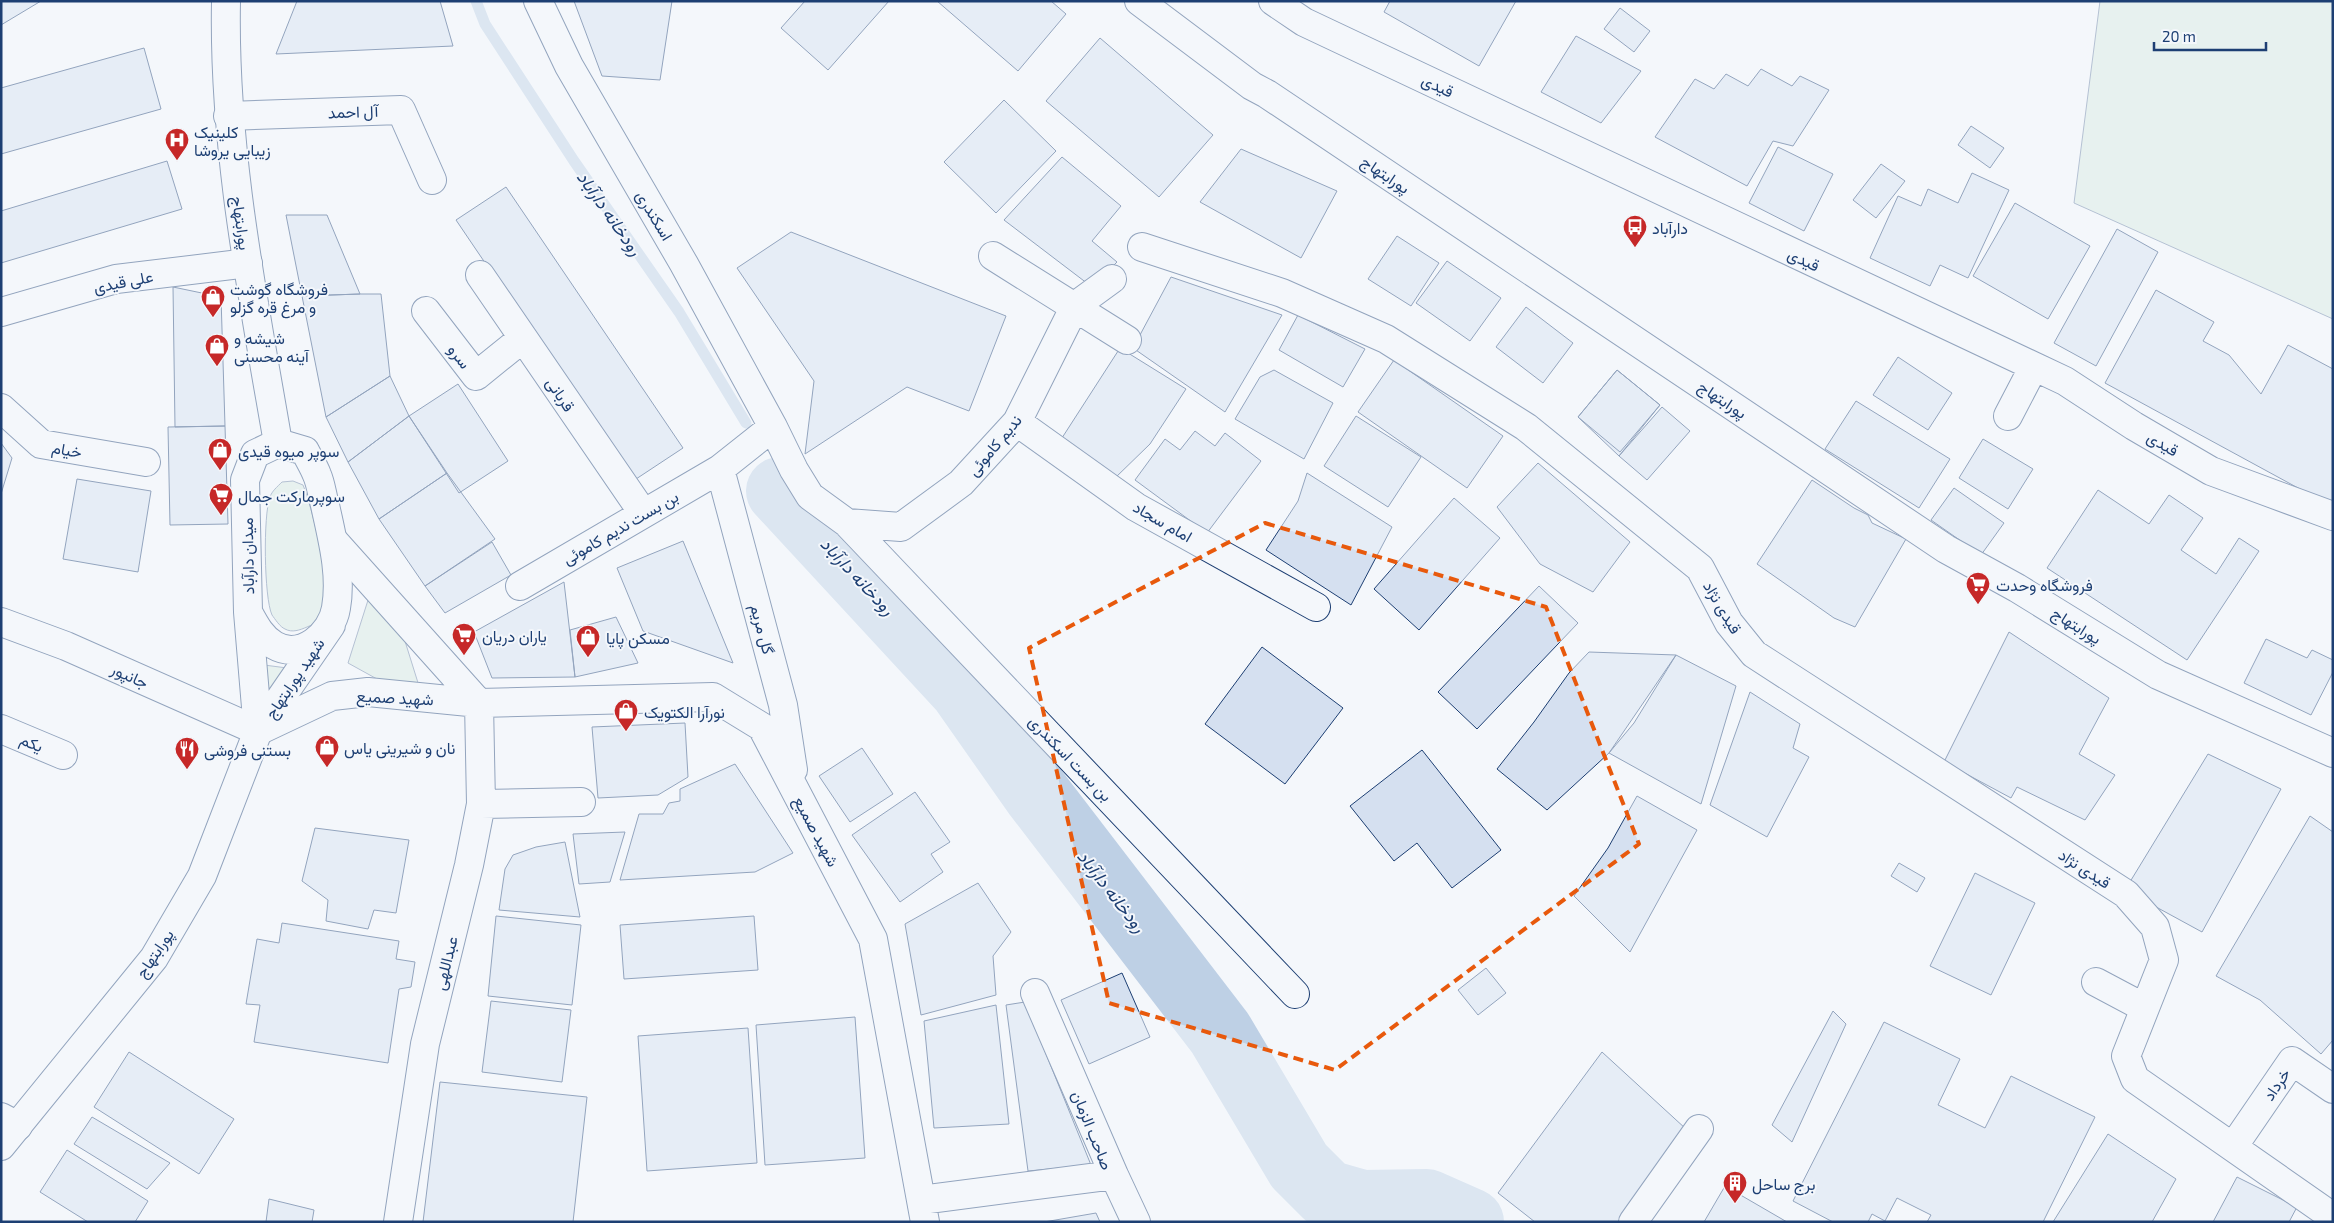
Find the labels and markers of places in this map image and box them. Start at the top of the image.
place label: کلینیک زیبایی یروشا [194,122,271,161]
hospital icon: کلینیک زیبایی یروشا [164,127,190,161]
bus stop icon: دارآباد [1622,214,1648,248]
place label: دارآباد [1652,218,1688,239]
place label: فروشگاه گوشت و مرغ قره گزلو [230,279,328,319]
shop icon: فروشگاه گوشت و مرغ قره گزلو [200,284,226,318]
place label: شیشه و آینه محسنی [234,328,310,367]
shop icon: شیشه و آینه محسنی [204,333,230,367]
shop icon: سوپر میوه قیدی [207,437,233,471]
place label: سوپر میوه قیدی [238,441,339,463]
supermarket icon: سوپرمارکت جمال [208,482,234,516]
place label: سوپرمارکت جمال [238,486,345,508]
supermarket icon: فروشگاه وحدت [1965,571,1991,605]
place label: فروشگاه وحدت [1996,575,2093,596]
supermarket icon: یاران دریان [451,622,477,656]
shop icon: مسکن پایا [575,624,601,658]
place label: یاران دریان [482,626,547,647]
place label: مسکن پایا [606,628,670,650]
shop icon: نورآرا الکتویک [613,698,639,732]
place label: نورآرا الکتویک [644,702,725,723]
shop icon: نان و شیرینی یاس [314,734,340,768]
restaurant icon: بستنی فروشی [174,736,200,770]
place label: نان و شیرینی یاس [344,738,455,759]
place label: بستنی فروشی [204,740,291,761]
building icon: برج ساحل [1722,1170,1748,1204]
place label: برج ساحل [1752,1174,1815,1196]

